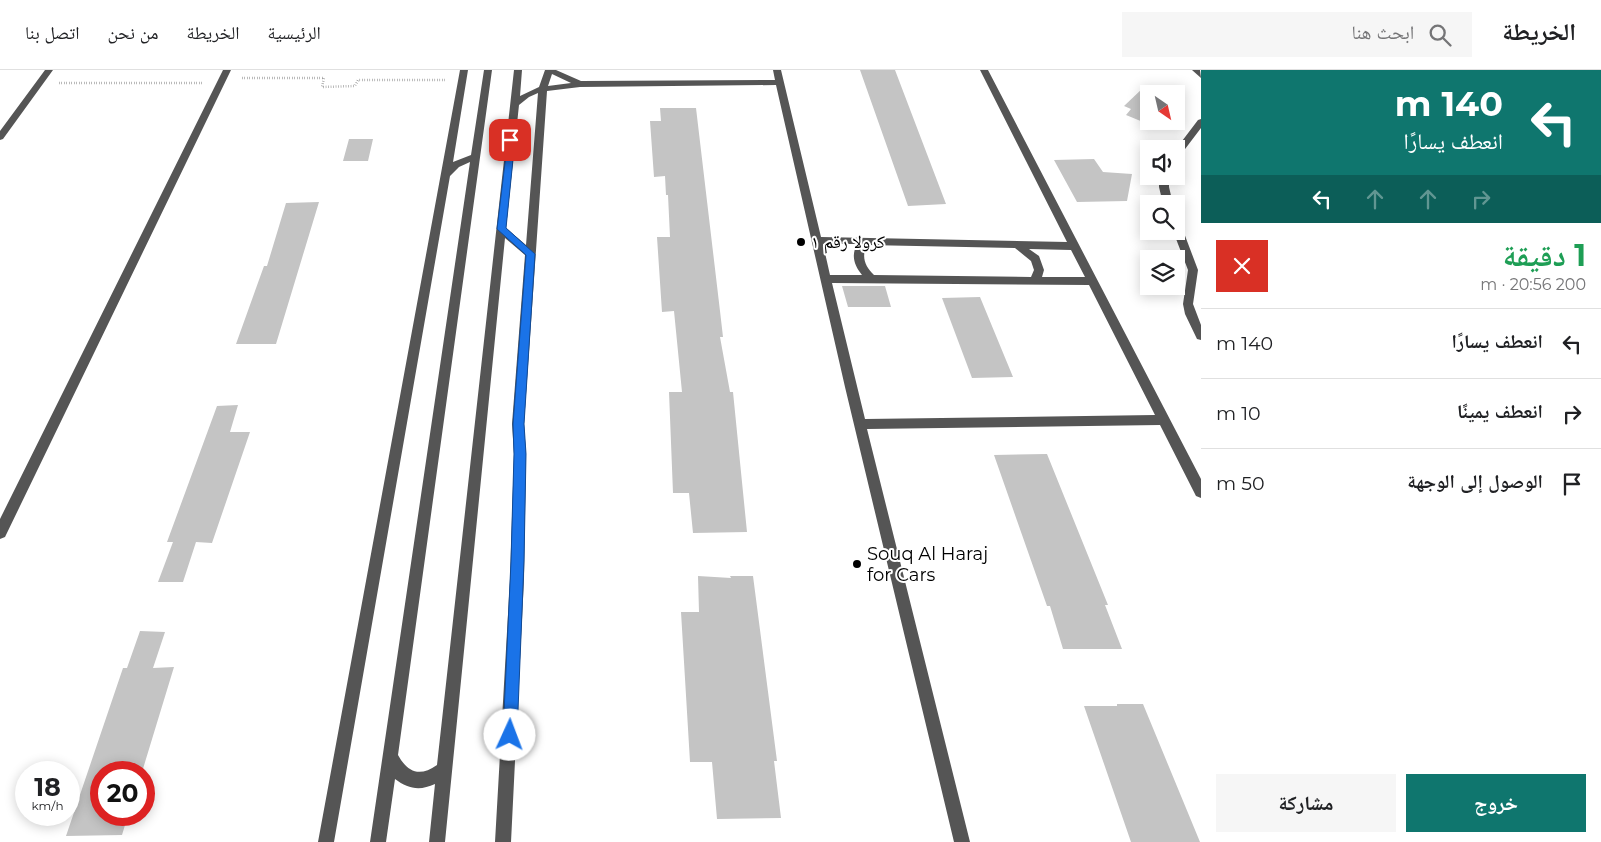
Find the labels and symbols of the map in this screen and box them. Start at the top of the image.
north arrow [1140,85,1185,130]
pin [489,119,531,161]
place label: كرولا رقم ١ [811,231,886,254]
marker: كرولا رقم ١ [795,236,807,248]
place label: Souq Al Haraj for Cars [867,543,988,586]
marker: Souq Al Haraj for Cars [851,558,863,570]
position arrow [483,708,535,760]
speed limit sign: 20 [90,761,155,826]

